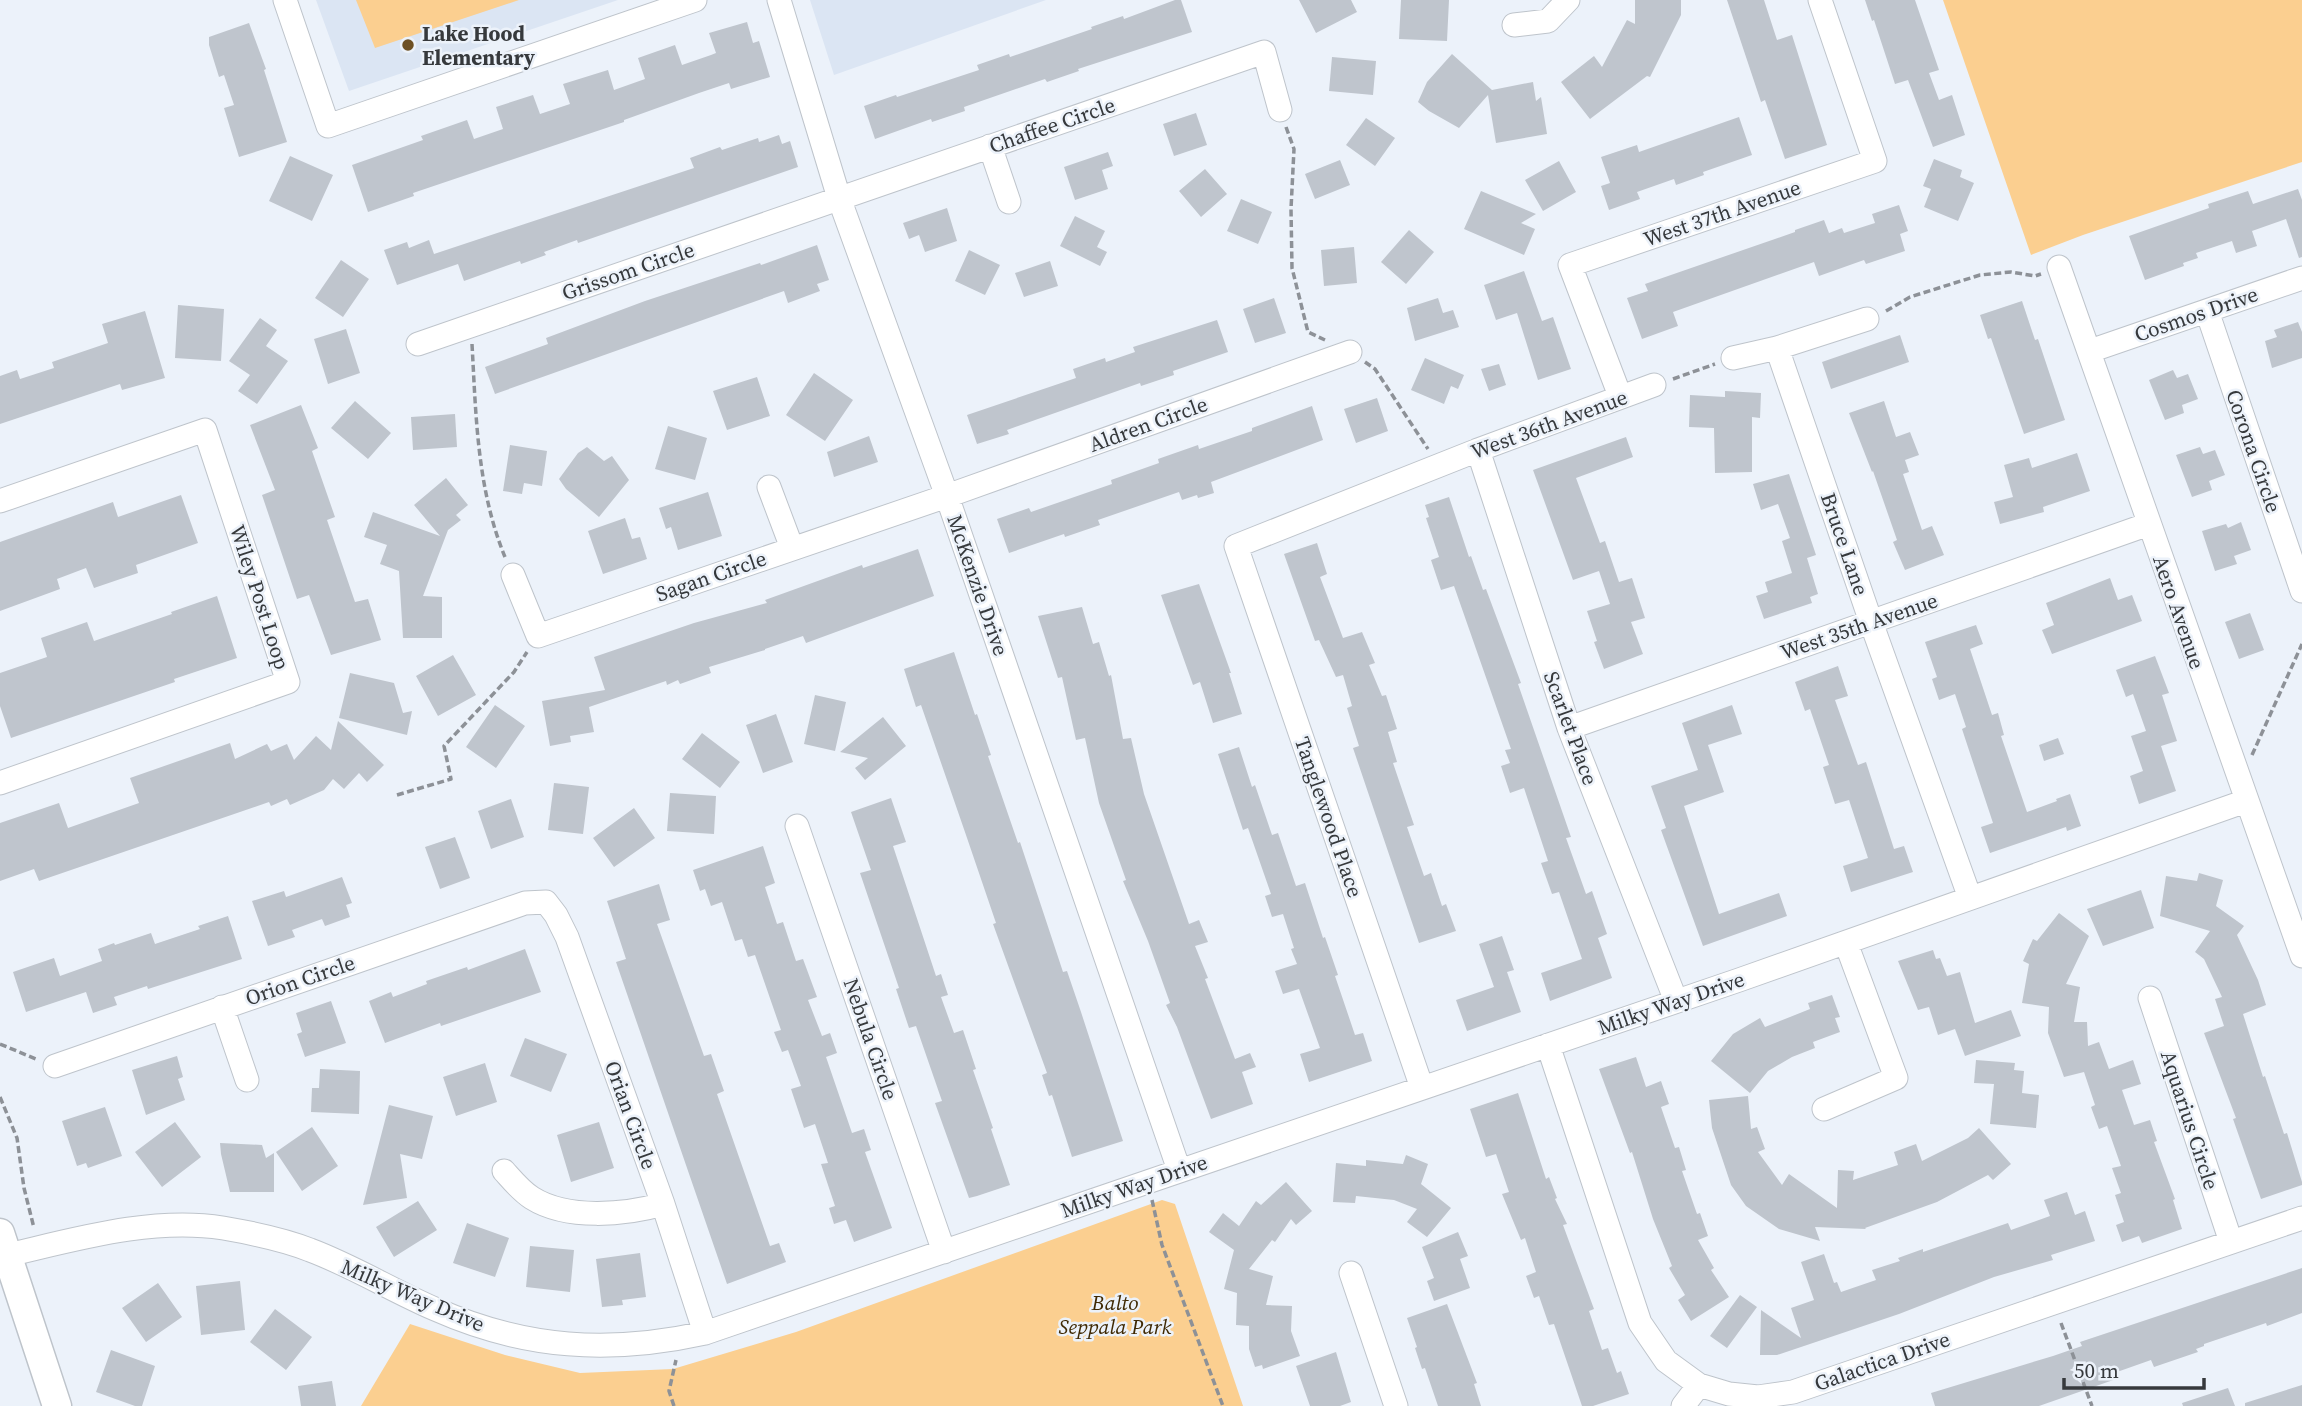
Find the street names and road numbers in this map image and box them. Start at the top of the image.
street label: Chaffee Circle [985,90,1119,160]
street label: West 37th Avenue [1639,173,1805,253]
street label: Grissom Circle [558,235,698,307]
street label: Cosmos Drive [2130,279,2262,349]
street label: West 36th Avenue [1467,382,1631,466]
street label: Corona Circle [2219,386,2289,516]
street label: Aldren Circle [1085,389,1211,459]
street label: Bruce Lane [1814,489,1876,599]
street label: McKenzie Drive [940,510,1016,660]
street label: Wiley Post Loop [223,521,297,673]
street label: Sagan Circle [652,544,770,608]
street label: Aero Avenue [2146,551,2212,673]
street label: West 35th Avenue [1776,586,1942,666]
street label: Scarlet Place [1537,667,1605,789]
street label: Tanglewood Place [1288,733,1370,901]
street label: Orion Circle [241,948,359,1012]
street label: Milky Way Drive [1594,964,1748,1042]
street label: Nebula Circle [837,974,905,1104]
street label: Aquarius Circle [2154,1047,2226,1193]
street label: Orian Circle [598,1057,664,1173]
street label: Milky Way Drive [1057,1147,1211,1225]
street label: Milky Way Drive [337,1252,489,1338]
street label: Galactica Drive [1810,1324,1954,1398]

